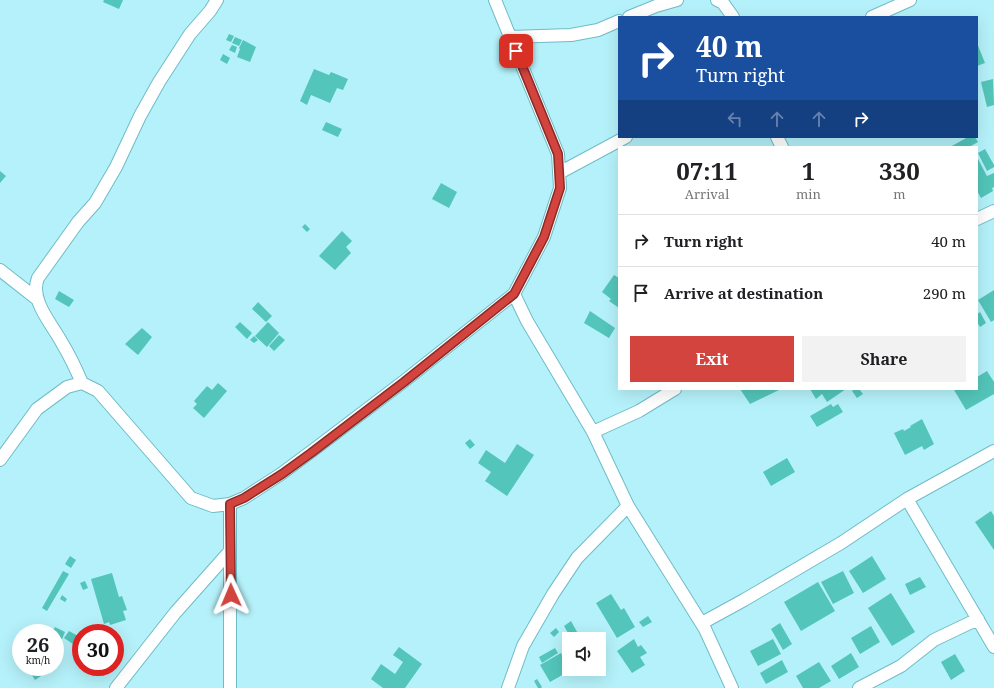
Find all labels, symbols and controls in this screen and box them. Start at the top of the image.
text: 40 m [696,27,763,65]
icon: right [630,32,682,84]
pin [499,34,533,68]
icon: arrive [505,40,527,62]
text: Turn right [696,63,785,87]
icon: left [724,108,746,130]
icon: ahead [766,108,788,130]
icon: ahead [808,108,830,130]
icon: right [850,108,872,130]
text: 07:11 [676,154,738,187]
text: 1 [802,154,815,187]
text: 330 [879,154,920,187]
text: Arrival [685,185,729,203]
text: min [796,185,821,203]
text: m [893,185,906,203]
icon: right [630,230,652,252]
text: Turn right [664,231,743,251]
text: 40 m [931,231,966,251]
icon: arrive [630,282,652,304]
text: Arrive at destination [664,283,823,303]
text: 290 m [923,283,966,303]
button: Exit [630,336,794,382]
button: Share [802,336,966,382]
position arrow [210,574,252,616]
speed limit sign: 30 [72,624,124,676]
text: 26 [27,631,49,658]
map controls [562,632,606,676]
button: sound [562,632,606,676]
text: km/h [26,653,50,667]

